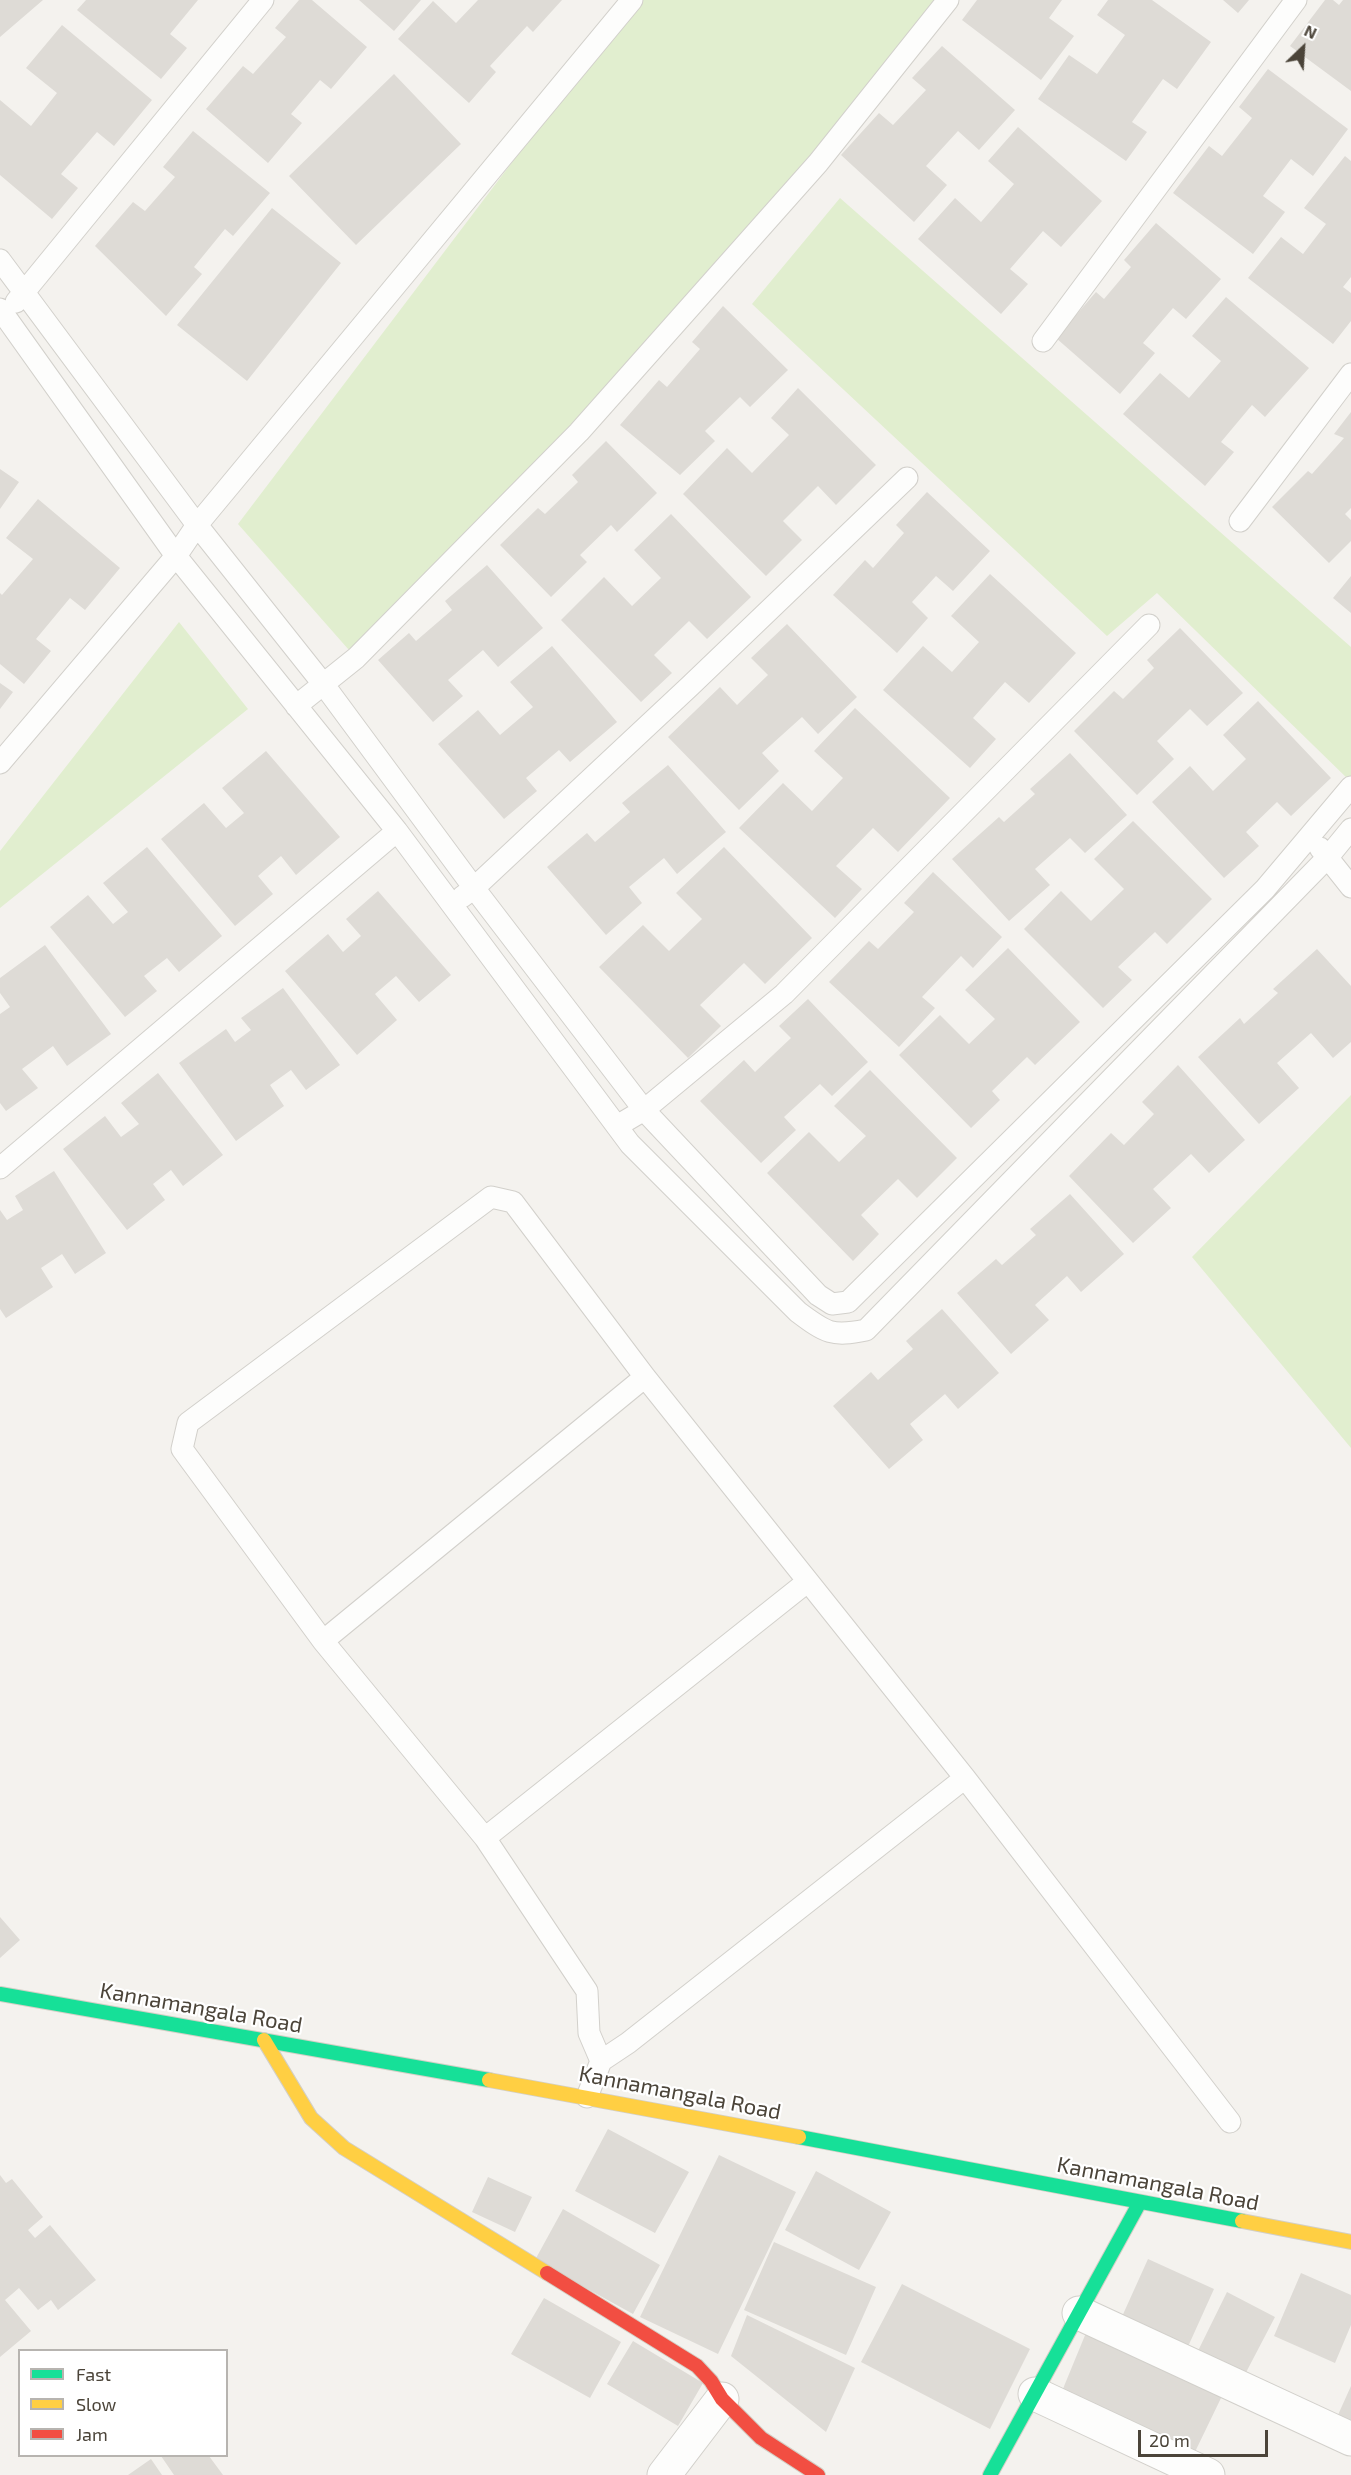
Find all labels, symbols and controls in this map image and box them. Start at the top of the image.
north arrow [1273,18,1333,78]
text: N [1302,20,1320,42]
street label: Kannamangala Road [98,1977,304,2039]
street label: Kannamangala Road [577,2060,783,2126]
street label: Kannamangala Road [1055,2151,1261,2217]
legend [18,2349,228,2457]
text: Fast [76,2363,111,2385]
text: Slow [76,2393,116,2415]
scale bar [1141,2418,1272,2456]
text: Jam [76,2423,108,2445]
text: 20 m [1149,2429,1190,2451]

